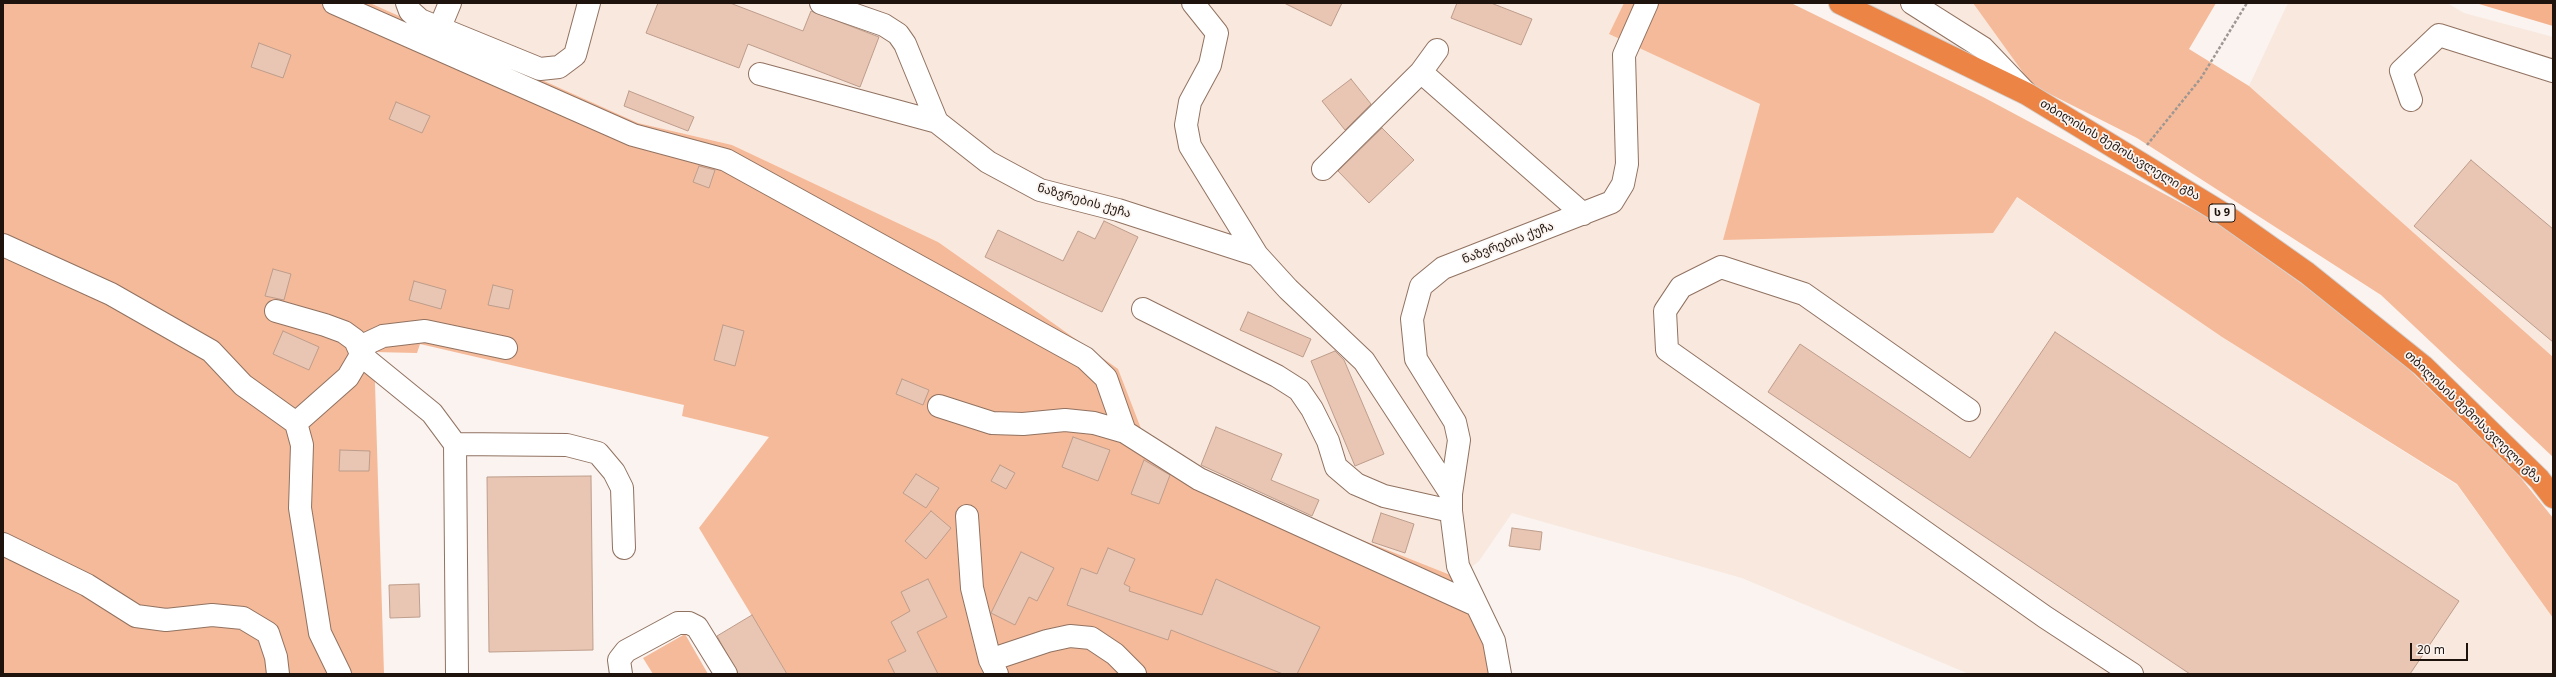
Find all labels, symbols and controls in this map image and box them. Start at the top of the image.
street label: თბილისის შემოსავლელი გზა [2037,96,2203,204]
street label: ნაზვრების ქუჩა [1035,181,1133,221]
road number: ს 9 [2209,204,2235,222]
street label: ნაზვრების ქუჩა [1460,219,1556,267]
street label: თბილისის შემოსავლელი გზა [2402,348,2544,486]
scale bar [2412,635,2470,661]
text: 20 m [2417,641,2445,658]

